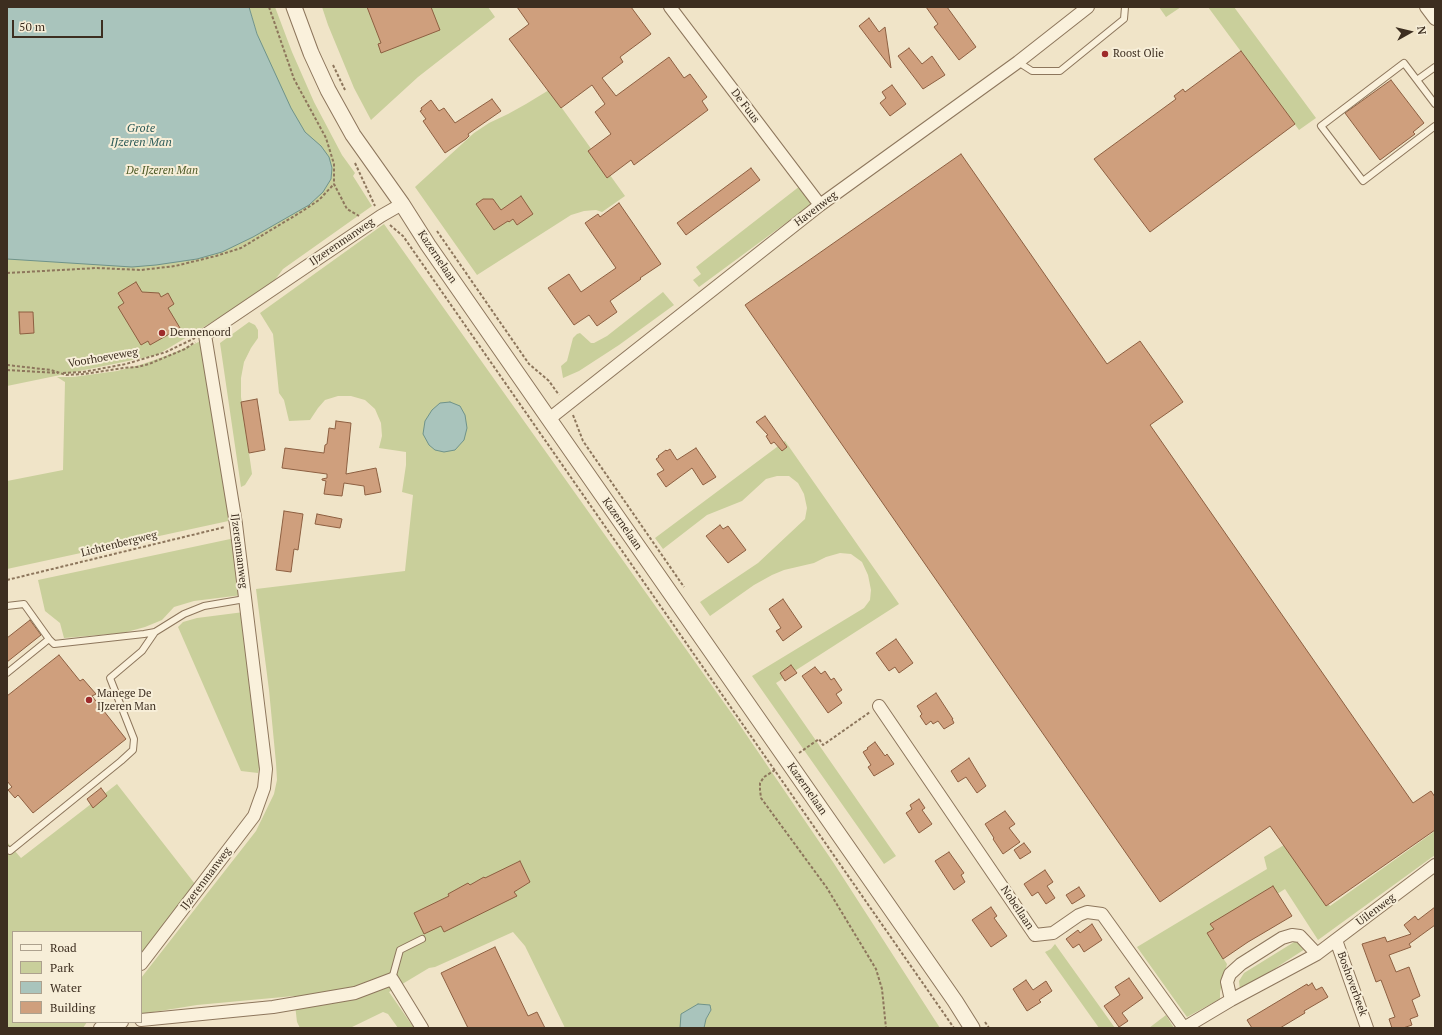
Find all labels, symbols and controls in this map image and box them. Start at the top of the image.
scale bar [14,12,105,38]
north arrow [1390,12,1430,52]
text: 50 m [19,19,45,34]
text: N [1414,25,1429,35]
place label: Roost Olie [1113,47,1164,61]
marker: Roost Olie [1100,49,1110,59]
street label: De Fuus [728,86,762,126]
water label: Grote IJzeren Man [110,122,172,150]
park label: De IJzeren Man [126,164,198,178]
street label: Havenweg [792,189,840,229]
street label: IJzerenmanweg [307,215,377,269]
street label: Kazernelaan [415,228,459,286]
place label: Dennenoord [170,326,231,340]
marker: Dennenoord [157,328,167,338]
street label: Voorhoeveweg [67,345,139,371]
street label: Kazernelaan [599,495,645,553]
street label: IJzerenmanweg [228,513,250,589]
street label: Lichtenbergweg [80,528,158,560]
place label: Manege De IJzeren Man [97,687,156,713]
marker: Manege De IJzeren Man [84,695,94,705]
street label: Kazernelaan [784,760,830,818]
street label: IJzerenmanweg [178,845,234,913]
street label: Nobellaan [998,884,1036,932]
street label: Uilenweg [1354,891,1398,929]
legend [12,931,142,1023]
text: Road [50,940,77,955]
street label: Boshoverbeek [1334,950,1370,1018]
text: Park [50,960,74,975]
text: Water [50,980,82,995]
text: Building [50,1000,95,1015]

